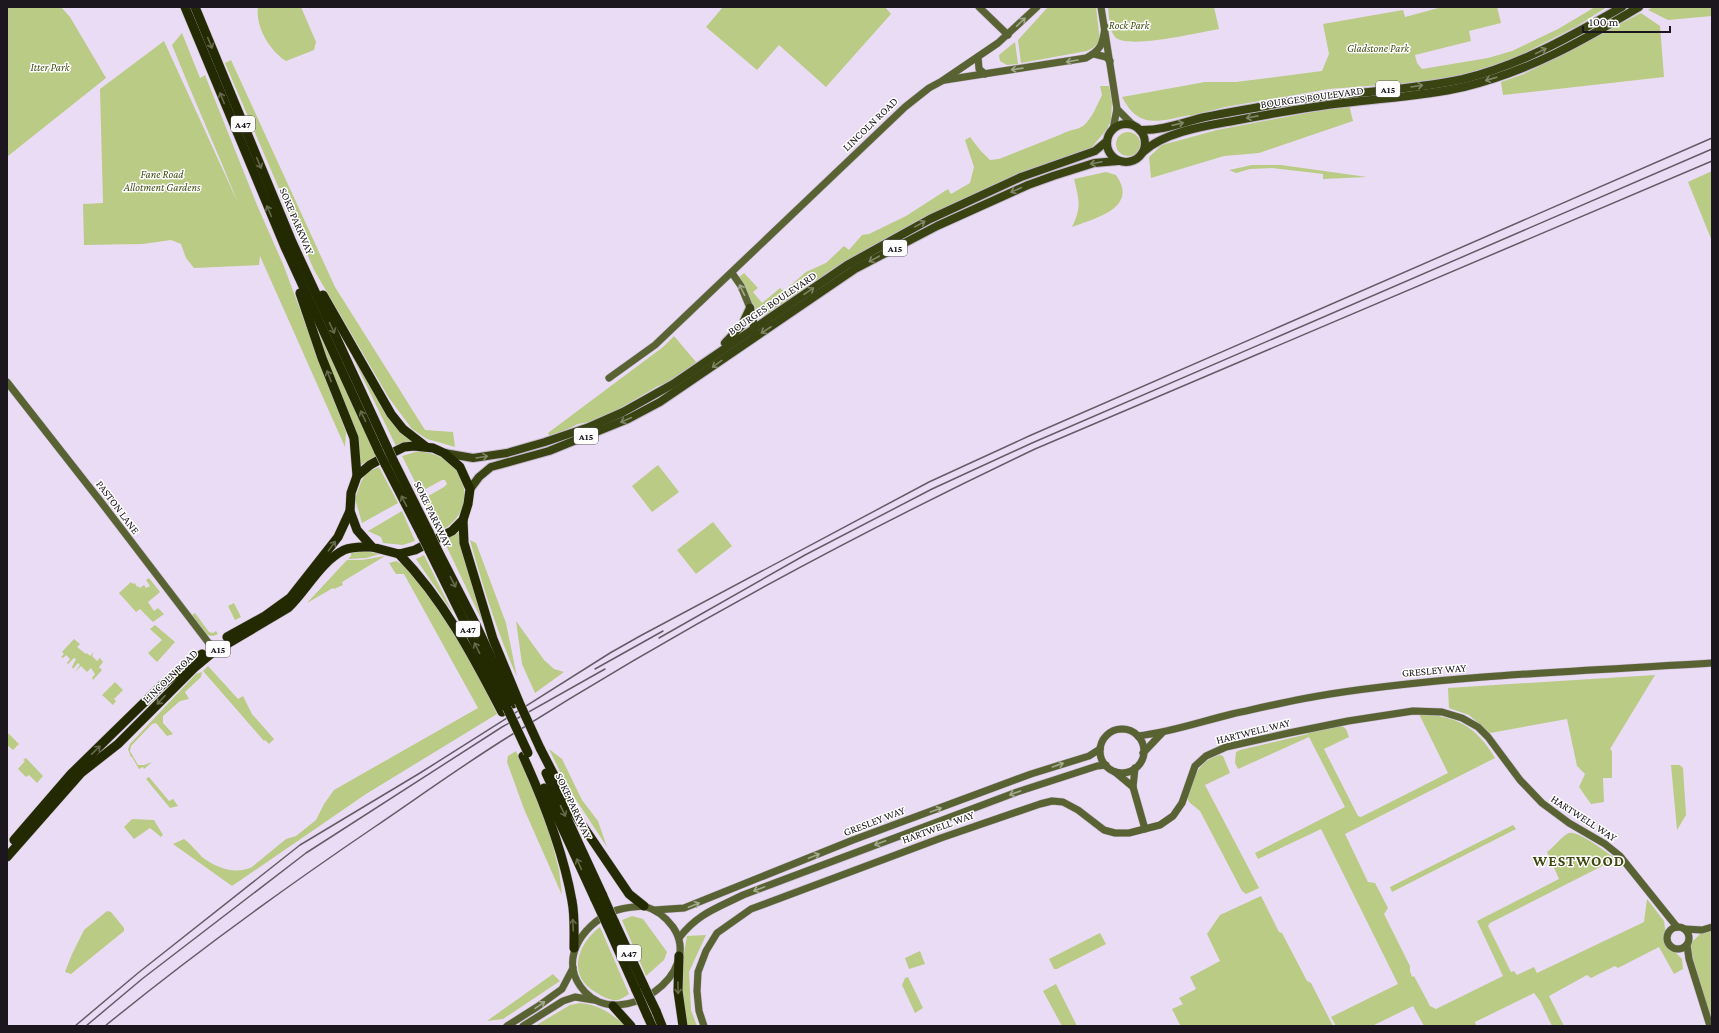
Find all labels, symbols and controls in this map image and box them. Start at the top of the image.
scale bar [1583,8,1670,34]
text: 100 m [1589,15,1619,29]
one-way arrow [1016,17,1026,27]
park label: Rock Park [1109,19,1150,31]
one-way arrow [206,37,214,49]
park label: Gladstone Park [1347,42,1410,54]
one-way arrow [1535,47,1547,54]
one-way arrow [1066,57,1079,65]
park label: Itter Park [31,61,71,73]
one-way arrow [1011,65,1024,73]
one-way arrow [1485,76,1498,83]
road number: A15 [1376,81,1400,97]
one-way arrow [1410,82,1423,90]
street label: BOURGES BOULEVARD [1260,84,1364,110]
one-way arrow [218,92,226,104]
street label: LINCOLN ROAD [840,95,900,153]
one-way arrow [1246,113,1259,121]
road number: A47 [231,116,255,132]
one-way arrow [1171,119,1184,127]
one-way arrow [256,157,264,169]
one-way arrow [1090,159,1103,167]
park label: Fane Road Allotment Gardens [123,168,201,193]
street label: SOKE PARKWAY [278,186,317,256]
one-way arrow [1011,187,1023,194]
one-way arrow [265,206,273,218]
one-way arrow [914,220,926,228]
road number: A15 [883,240,907,256]
one-way arrow [869,256,881,263]
street label: BOURGES BOULEVARD [726,269,818,337]
one-way arrow [738,284,745,296]
one-way arrow [803,287,814,295]
one-way arrow [329,322,336,334]
one-way arrow [760,327,772,335]
one-way arrow [711,360,722,368]
one-way arrow [325,370,333,382]
one-way arrow [359,411,366,423]
one-way arrow [620,417,632,424]
road number: A15 [574,428,598,444]
one-way arrow [475,453,488,461]
street label: PASTON LANE [94,478,142,536]
street label: SOKE PARKWAY [412,479,454,549]
one-way arrow [400,495,407,507]
one-way arrow [328,540,336,551]
one-way arrow [450,575,458,587]
road number: A47 [456,621,480,637]
road number: A15 [206,641,230,657]
one-way arrow [473,643,480,655]
street label: LINCOLN ROAD [140,647,200,705]
street label: GRESLEY WAY [1401,661,1467,679]
one-way arrow [157,694,166,705]
street label: HARTWELL WAY [1215,716,1291,746]
one-way arrow [91,745,101,755]
one-way arrow [1052,761,1064,769]
street label: SOKE PARKWAY [553,771,595,841]
one-way arrow [1009,789,1021,797]
street label: HARTWELL WAY [1549,792,1619,844]
one-way arrow [560,804,567,816]
street label: GRESLEY WAY [842,804,907,838]
one-way arrow [929,805,941,813]
street label: HARTWELL WAY [900,808,976,846]
one-way arrow [875,840,887,848]
one-way arrow [808,851,820,859]
district label: WESTWOOD [1532,853,1625,869]
one-way arrow [575,858,582,870]
one-way arrow [753,886,765,894]
one-way arrow [687,900,699,908]
one-way arrow [570,919,577,932]
road number: A47 [617,945,641,961]
one-way arrow [674,981,682,994]
one-way arrow [534,1001,545,1009]

